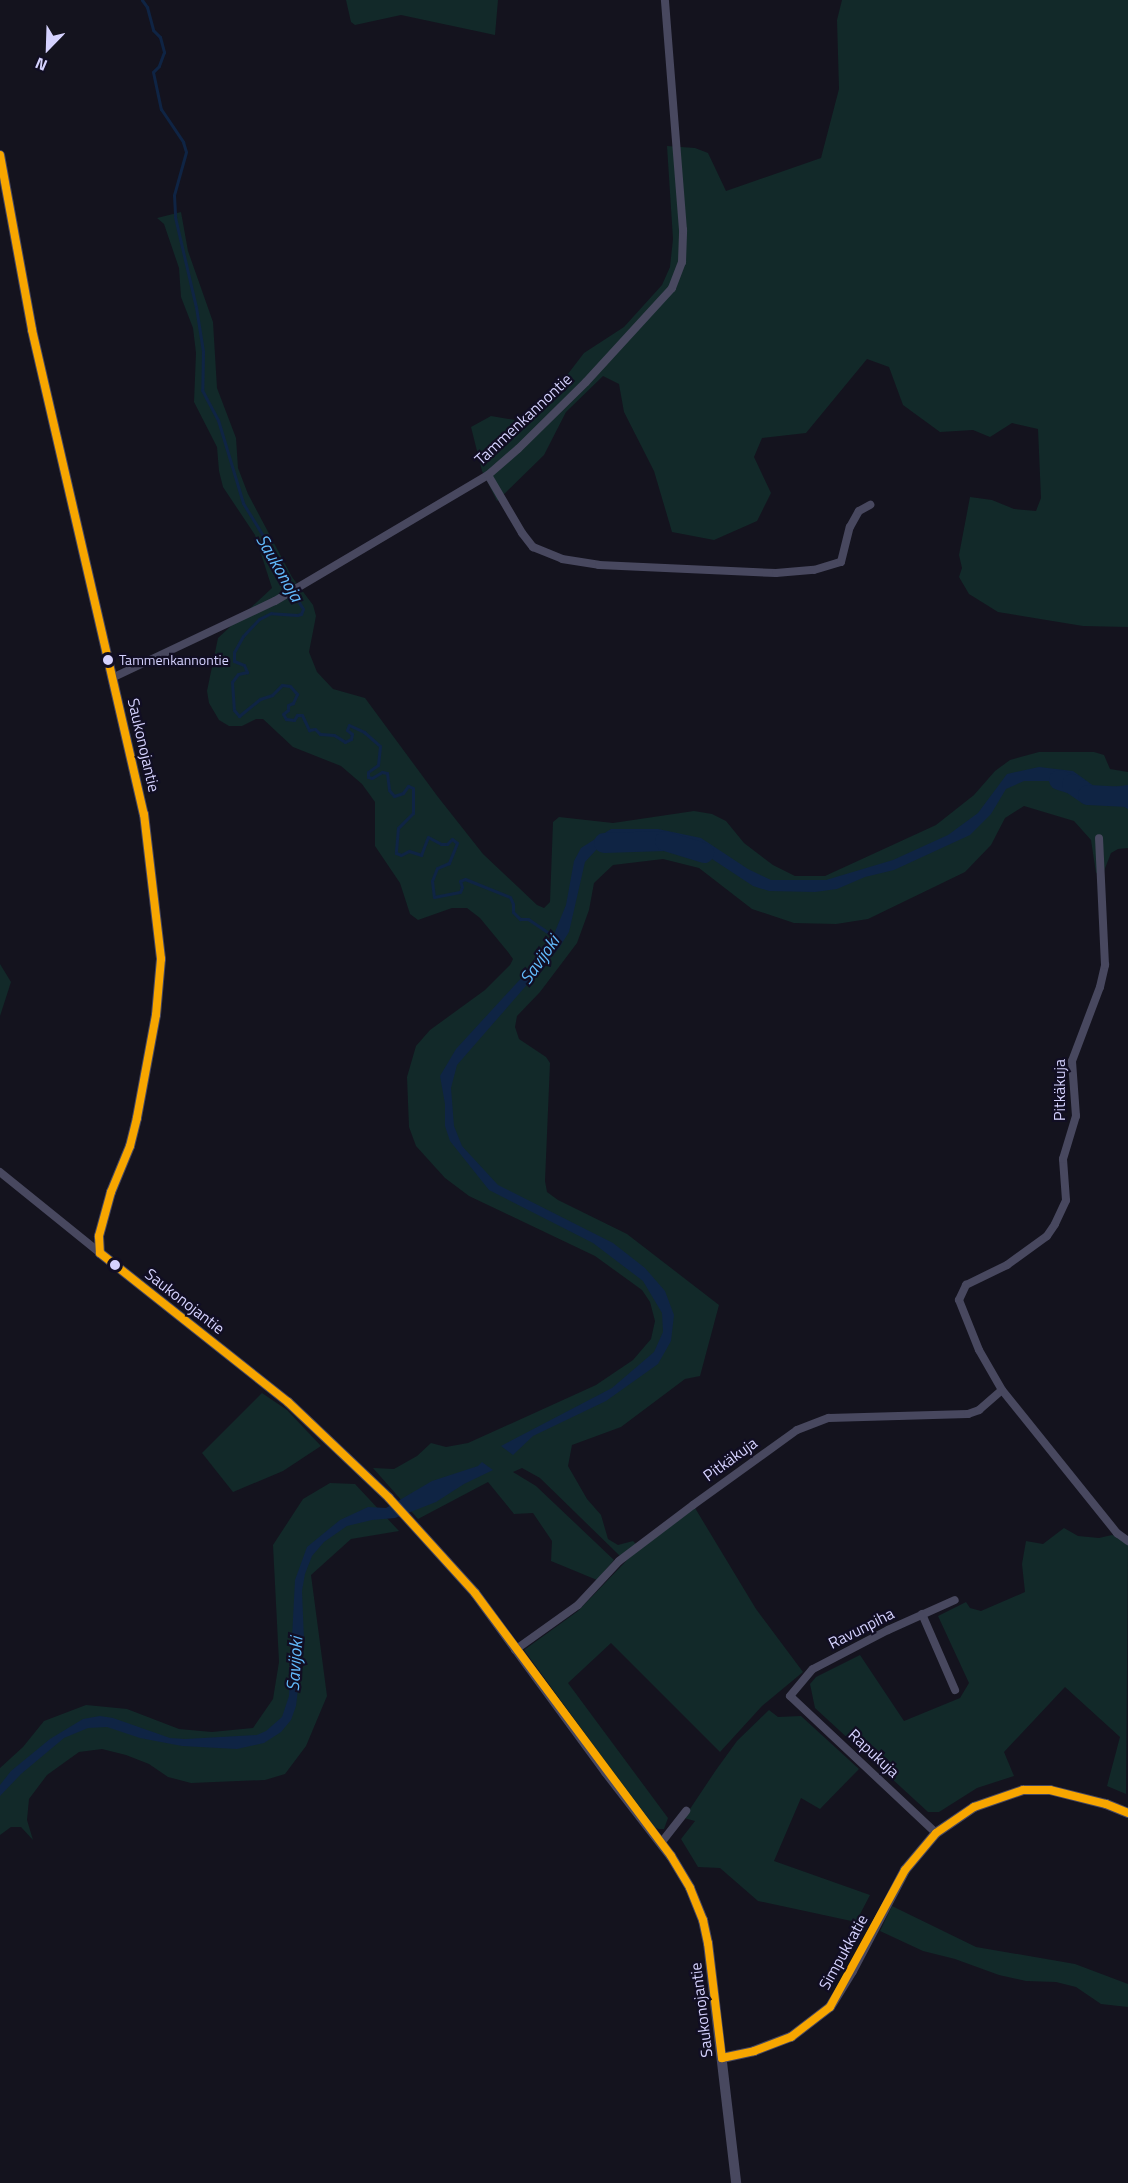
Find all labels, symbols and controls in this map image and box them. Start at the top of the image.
north arrow [18,18,78,78]
text: N [31,51,51,78]
street label: Tammenkannontie [471,369,575,469]
water label: Saukonoja [251,530,307,606]
place label: Tammenkannontie [119,652,229,668]
marker: Tammenkannontie [102,654,114,666]
street label: Saukonojantie [124,696,164,794]
water label: Savijoki [516,932,564,988]
street label: Pitkäkuja [1049,1059,1069,1121]
unlabelled marker [109,1259,121,1271]
street label: Saukonojantie [142,1264,228,1338]
street label: Pitkäkuja [699,1433,761,1485]
street label: Ravunpiha [825,1603,897,1653]
water label: Savijoki [282,1636,308,1692]
street label: Rapukuja [845,1725,903,1781]
street label: Simpukkatie [814,1911,872,1993]
street label: Saukonojantie [686,1961,716,2059]

